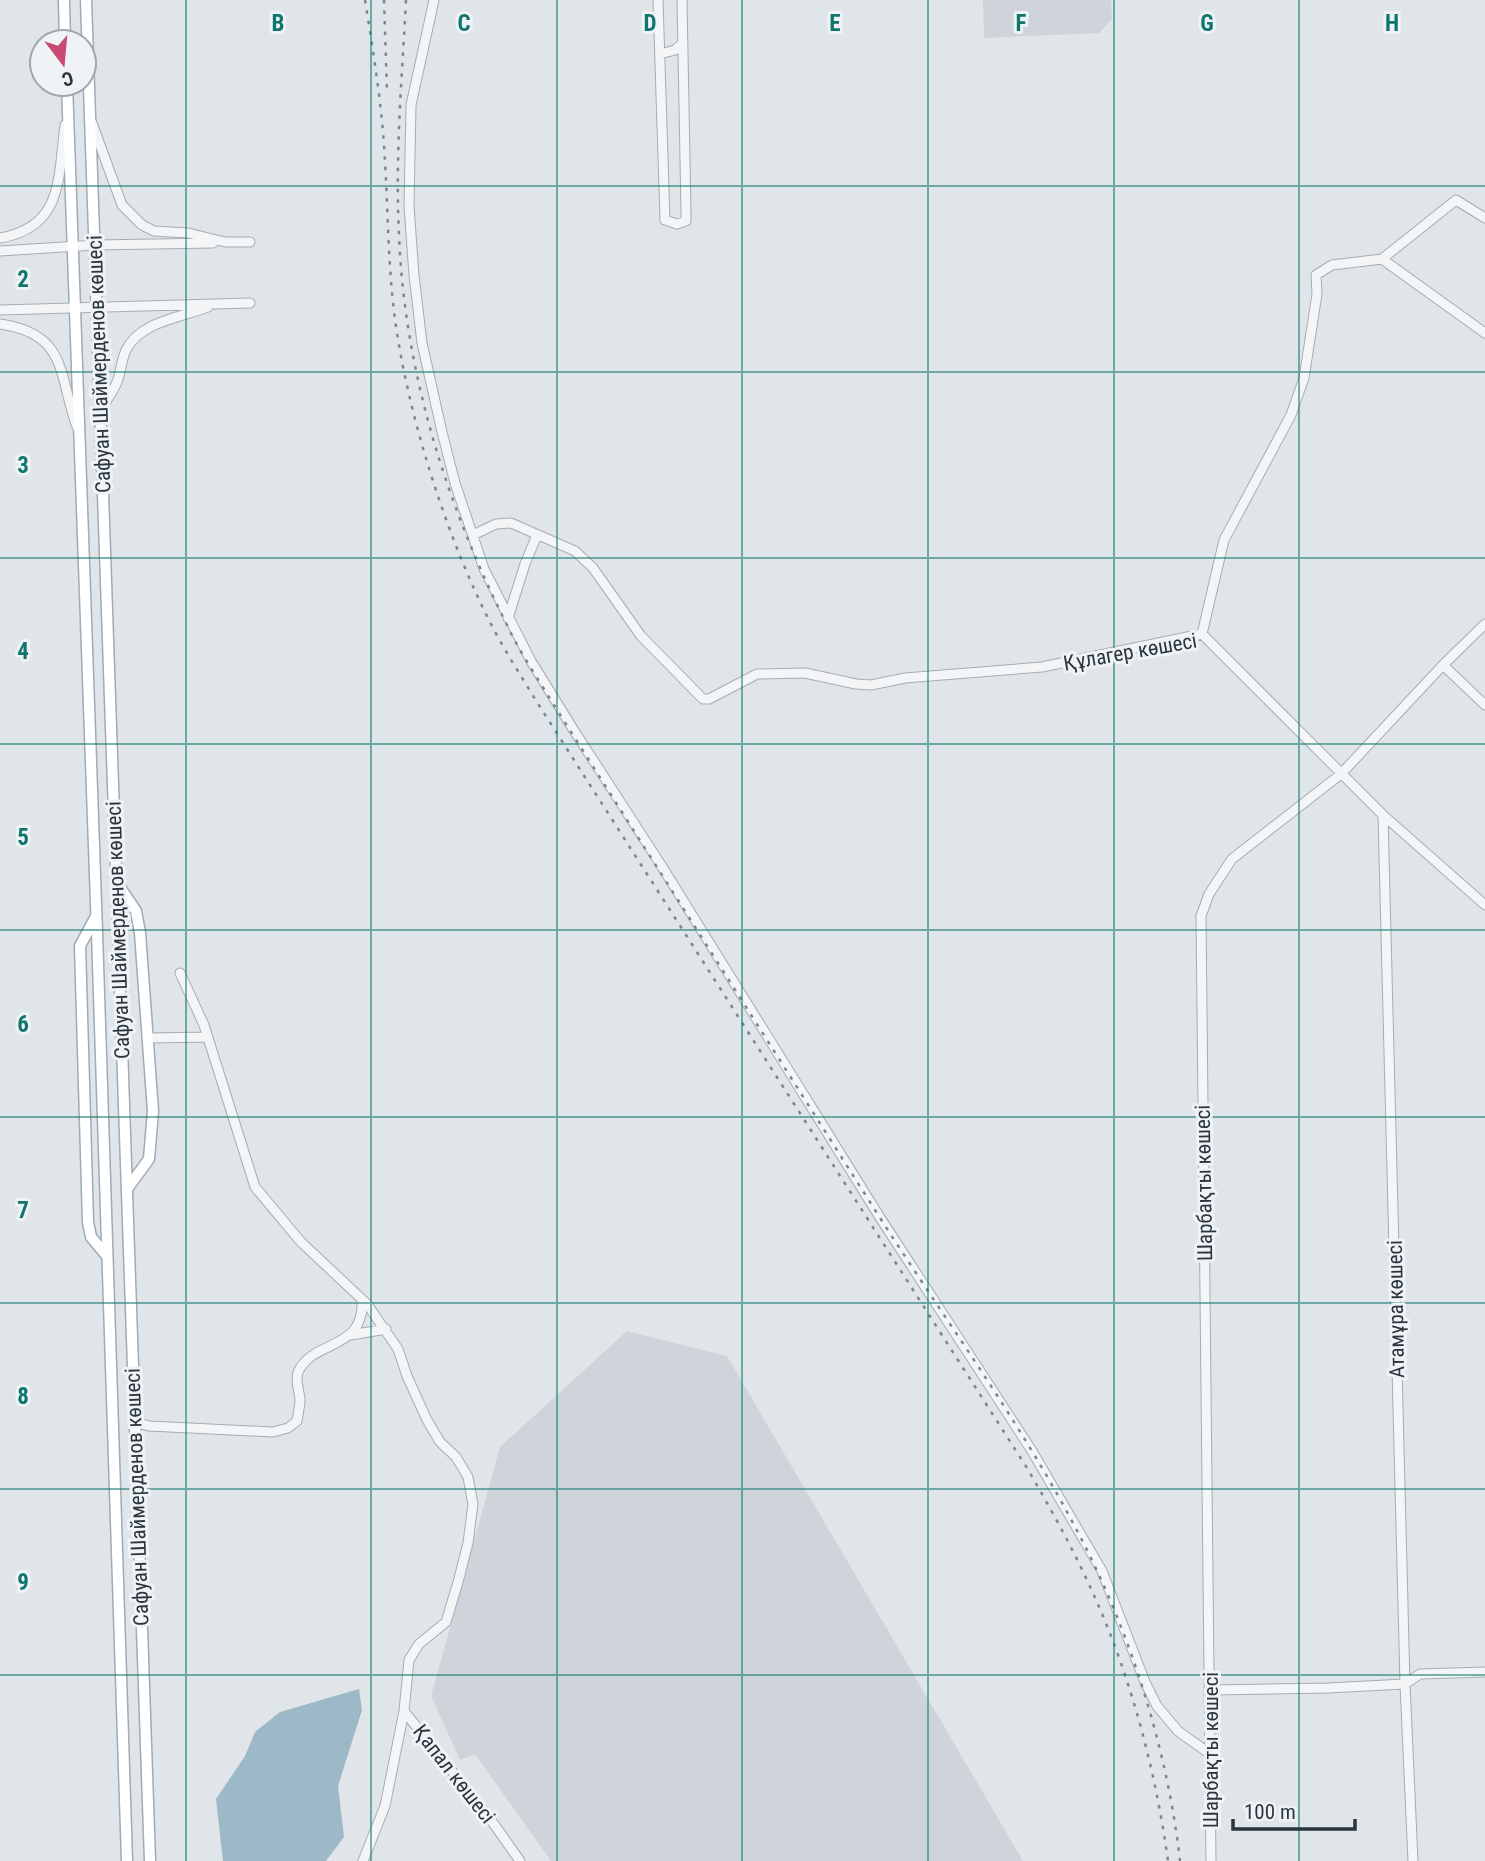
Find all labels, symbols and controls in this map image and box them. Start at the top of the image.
text: B [272,10,284,37]
text: C [457,10,471,37]
text: D [644,10,657,37]
text: E [829,10,841,37]
text: F [1016,10,1027,37]
text: G [1200,10,1214,37]
text: H [1385,10,1399,37]
north arrow [28,28,98,98]
text: С [59,66,76,91]
street label: Сафуан Шаймерденов көшесі [83,235,115,493]
text: 2 [17,266,29,293]
text: 3 [17,452,29,479]
street label: Құлагер көшесі [1061,628,1199,676]
text: 4 [17,638,29,665]
street label: Сафуан Шаймерденов көшесі [102,801,134,1059]
text: 5 [17,824,29,851]
text: 6 [17,1011,29,1038]
street label: Шарбақты көшесі [1191,1105,1217,1261]
text: 7 [17,1197,29,1224]
street label: Атамұра көшесі [1383,1240,1409,1378]
street label: Сафуан Шаймерденов көшесі [121,1368,153,1626]
text: 8 [17,1383,29,1410]
text: 9 [17,1569,29,1596]
street label: Шарбақты көшесі [1199,1672,1223,1828]
street label: Қапал көшесі [408,1720,500,1828]
scale bar [1233,1787,1356,1831]
text: 100 m [1244,1800,1296,1824]

